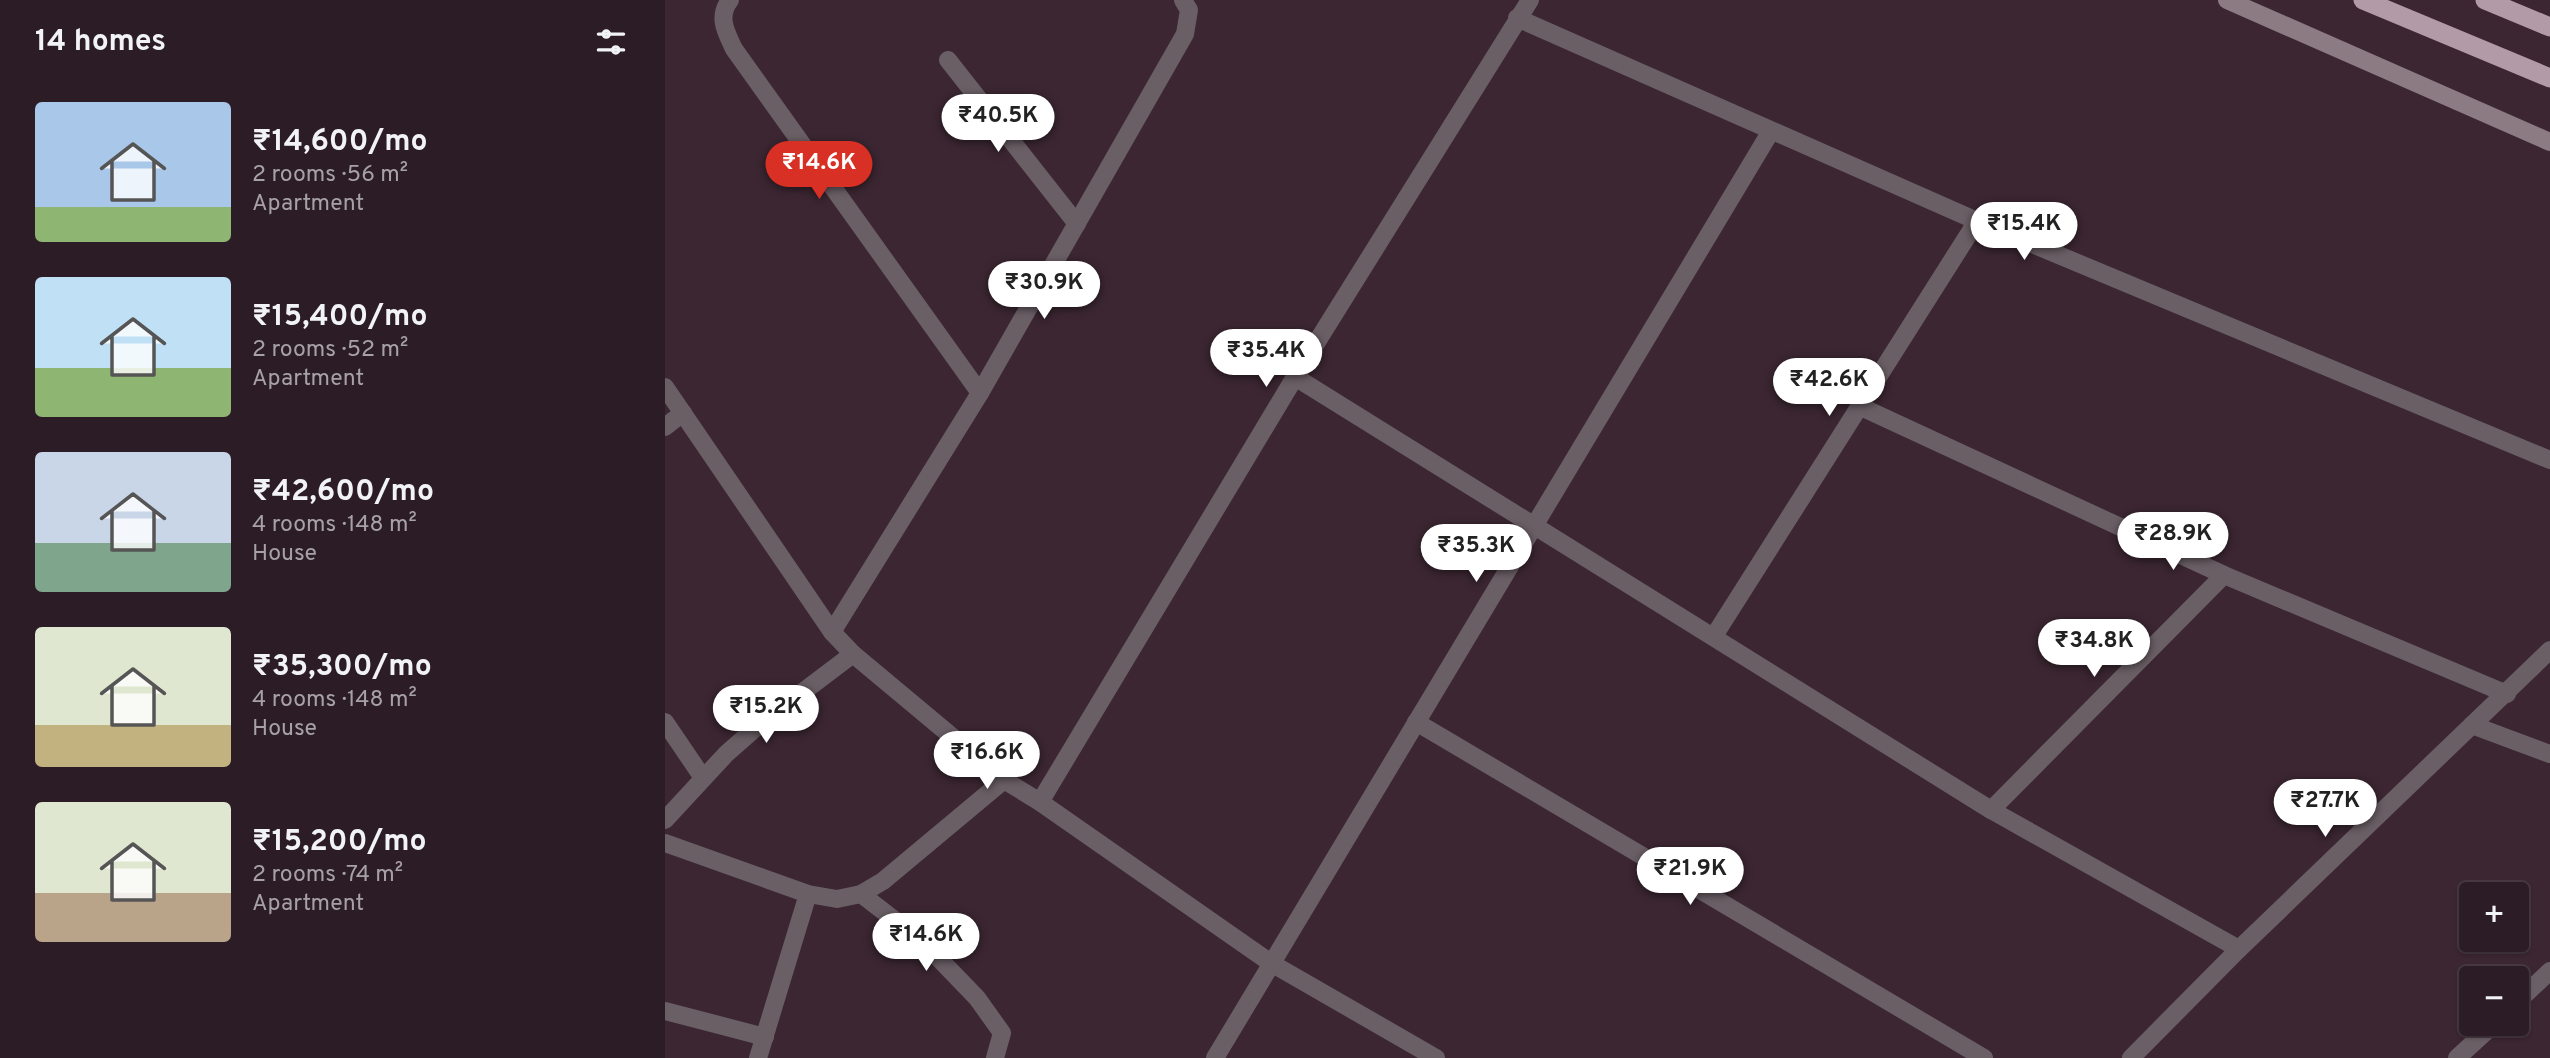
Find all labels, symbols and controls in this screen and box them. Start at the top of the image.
icon: filters [592,23,630,61]
text: 14 homes [35,24,166,61]
pin: ₹40.5K [941,94,1055,154]
text: ₹40.5K [958,102,1038,131]
text: ₹14,600/mo [252,124,428,161]
icon: home [91,130,175,214]
pin: ₹14.6K [762,142,876,201]
text: ₹14.6K [781,149,857,178]
text: 2 rooms · 56 m² [252,161,408,190]
text: Apartment [252,190,364,219]
pin: ₹15.4K [1967,202,2081,262]
text: ₹15.4K [1986,210,2062,239]
pin: ₹30.9K [987,262,1101,321]
text: ₹30.9K [1004,269,1084,298]
text: ₹15,400/mo [252,299,428,336]
icon: home [91,305,175,389]
pin: ₹35.4K [1209,330,1323,389]
text: 2 rooms · 52 m² [252,336,408,365]
text: ₹35.4K [1226,337,1306,366]
pin: ₹42.6K [1772,358,1886,418]
text: Apartment [252,365,364,394]
text: ₹42.6K [1789,366,1869,395]
text: ₹42,600/mo [252,474,434,511]
icon: home [91,480,175,564]
text: 4 rooms · 148 m² [252,511,417,540]
pin: ₹28.9K [2116,512,2230,572]
text: ₹28.9K [2133,520,2213,549]
pin: ₹35.3K [1419,524,1533,584]
text: ₹35.3K [1437,532,1515,561]
text: House [252,540,317,569]
pin: ₹34.8K [2037,620,2151,679]
text: ₹34.8K [2054,627,2134,656]
text: ₹35,300/mo [252,649,432,686]
icon: home [91,655,175,739]
text: 4 rooms · 148 m² [252,686,417,715]
pin: ₹15.2K [709,686,823,745]
text: ₹15.2K [729,693,803,722]
text: House [252,715,317,744]
pin: ₹16.6K [930,732,1044,791]
text: ₹16.6K [950,739,1024,768]
pin: ₹27.7K [2268,780,2382,839]
text: ₹27.7K [2290,787,2360,816]
text: ₹15,200/mo [252,824,427,861]
icon: home [91,830,175,914]
pin: ₹21.9K [1633,848,1747,907]
text: ₹21.9K [1653,855,1727,884]
text: 2 rooms · 74 m² [252,861,403,890]
map controls [2459,882,2529,1036]
button: + [2459,882,2529,952]
text: Apartment [252,890,364,919]
pin: ₹14.6K [869,914,983,973]
text: ₹14.6K [888,921,964,950]
button: − [2459,966,2529,1036]

